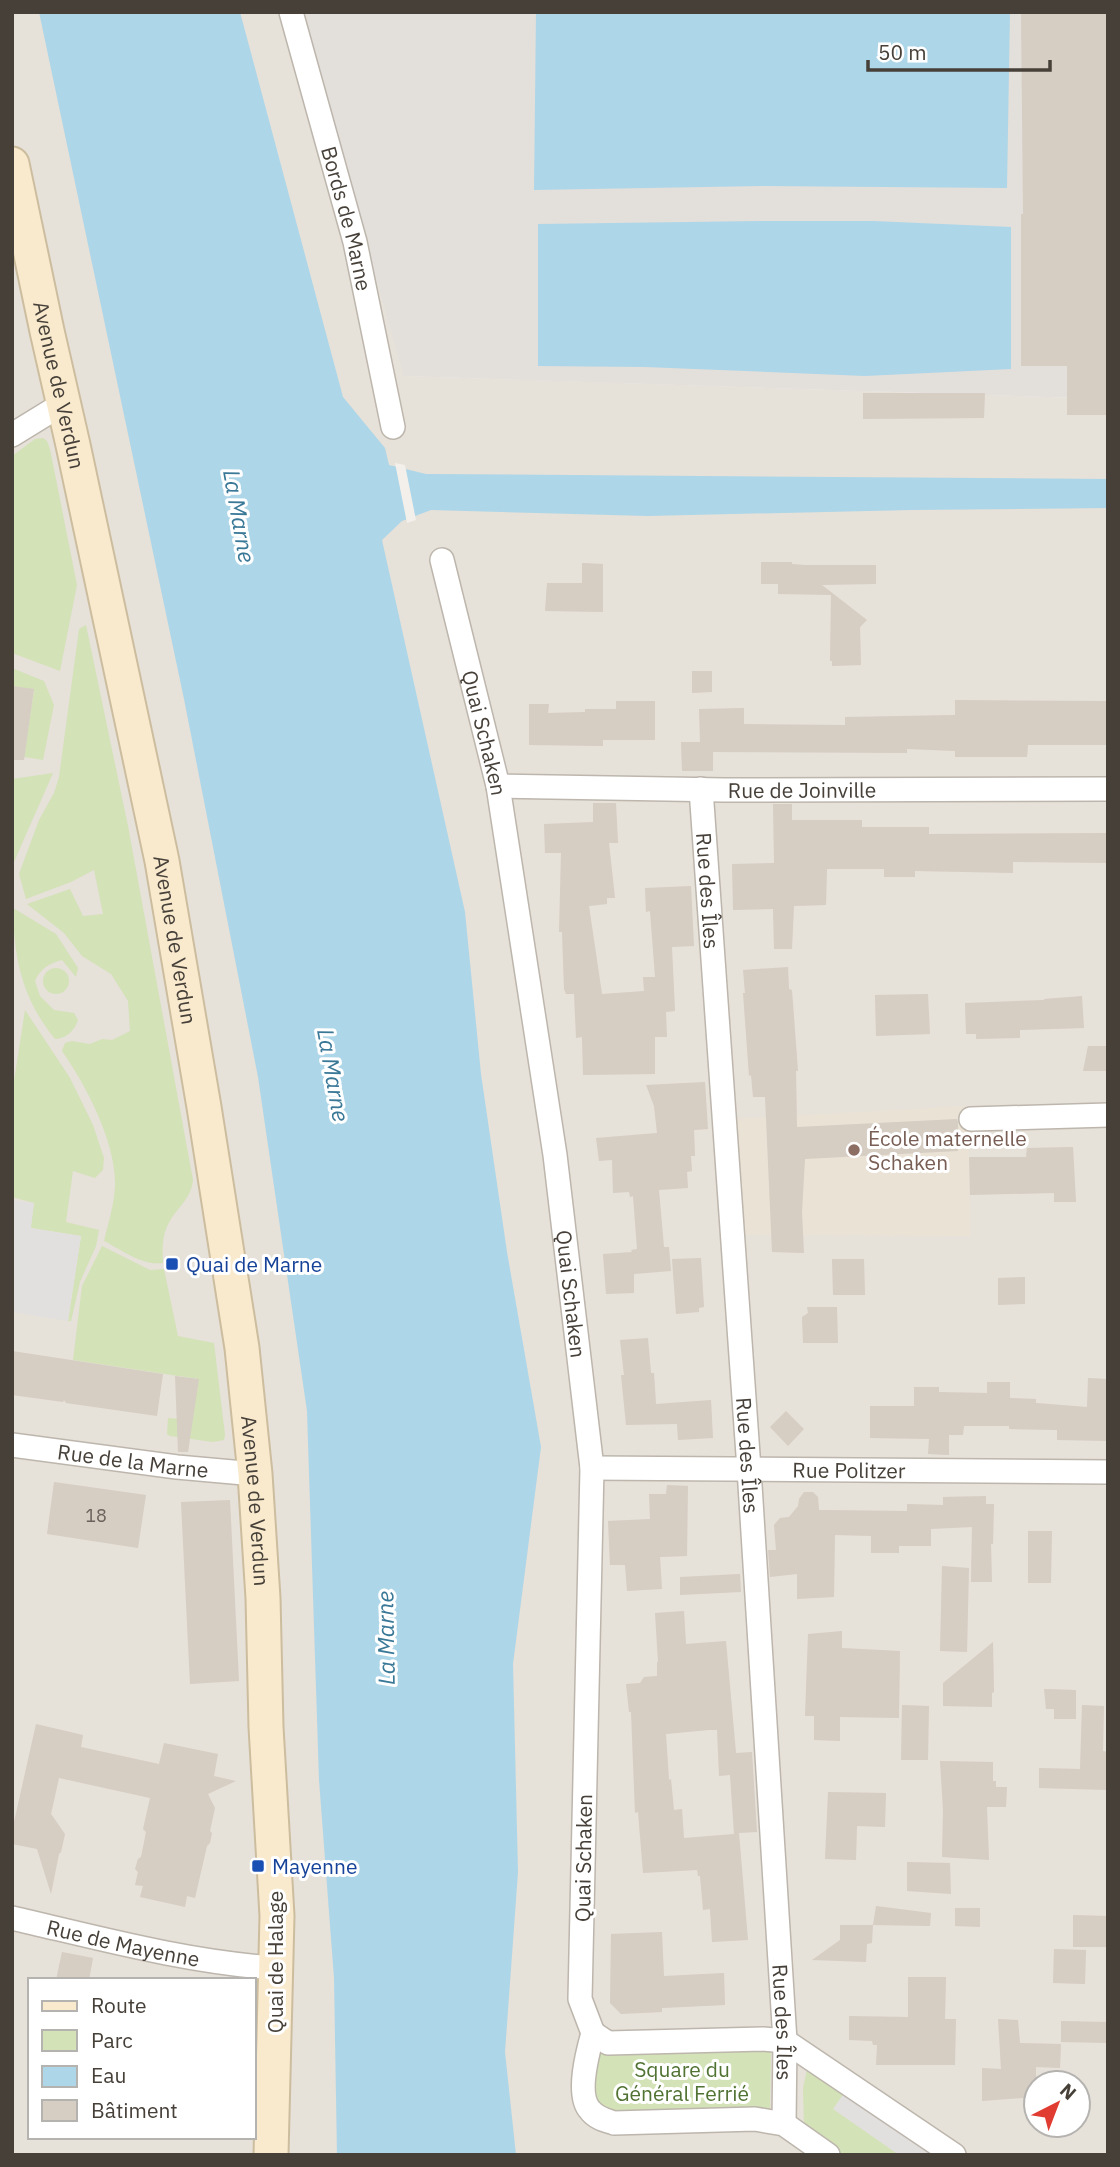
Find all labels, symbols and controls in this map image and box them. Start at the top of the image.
scale bar [868,28,1050,72]
text: 50 m [878,38,927,66]
street label: Bords de Marne [315,143,379,293]
street label: Avenue de Verdun [27,299,92,471]
water label: La Marne [217,467,263,565]
street label: Quai Schaken [456,667,513,797]
street label: Rue de Joinville [728,776,876,804]
street label: Rue des Îles [690,832,726,950]
street label: Avenue de Verdun [147,853,204,1027]
water label: La Marne [311,1026,357,1124]
place label: École maternelle Schaken [868,1124,1027,1176]
marker: École maternelle Schaken [846,1142,862,1158]
street label: Quai Schaken [550,1228,593,1359]
place label: Quai de Marne [186,1250,322,1278]
marker: Quai de Marne [164,1256,180,1272]
street label: Rue des Îles [730,1396,766,1514]
street label: Avenue de Verdun [235,1414,276,1587]
street label: Rue de la Marne [56,1437,210,1484]
street label: Rue Politzer [792,1456,906,1484]
house number: 18 [85,1504,107,1527]
water label: La Marne [369,1590,401,1685]
street label: Quai Schaken [568,1794,598,1922]
place label: Mayenne [272,1852,357,1880]
marker: Mayenne [250,1858,266,1874]
street label: Quai de Halage [261,1891,289,2033]
street label: Rue de Mayenne [44,1913,202,1973]
street label: Rue des Îles [766,1963,799,2081]
legend [28,1978,256,2139]
text: Route [91,1991,147,2019]
text: Parc [91,2026,133,2054]
park label: Square du Général Ferrié [615,2055,749,2107]
text: Eau [91,2061,126,2089]
north arrow [1022,2069,1092,2139]
text: N [1055,2078,1082,2105]
text: Bâtiment [91,2096,178,2124]

